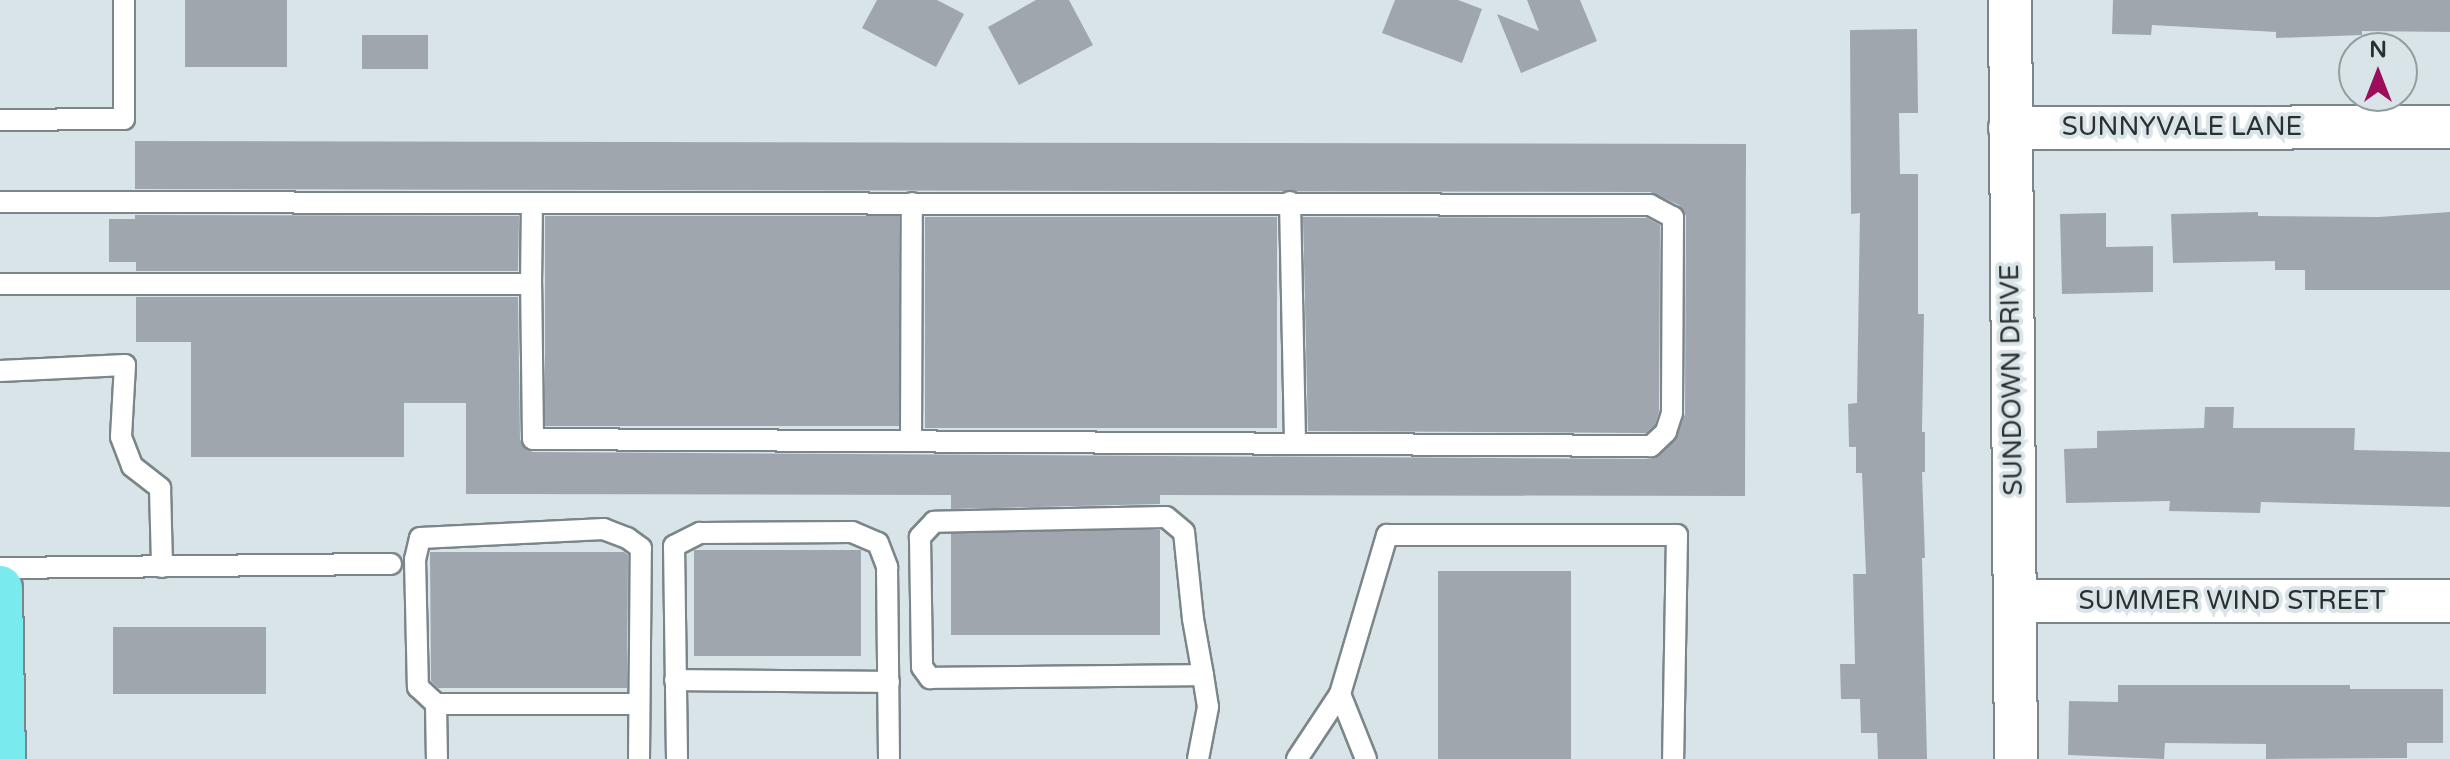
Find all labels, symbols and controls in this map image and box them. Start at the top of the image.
north arrow [2338,32,2418,112]
text: N [2369,37,2387,63]
street label: SUNNYVALE LANE [2062,111,2302,143]
street label: SUNDOWN DRIVE [1994,264,2030,496]
street label: SUMMER WIND STREET [2078,585,2386,617]

